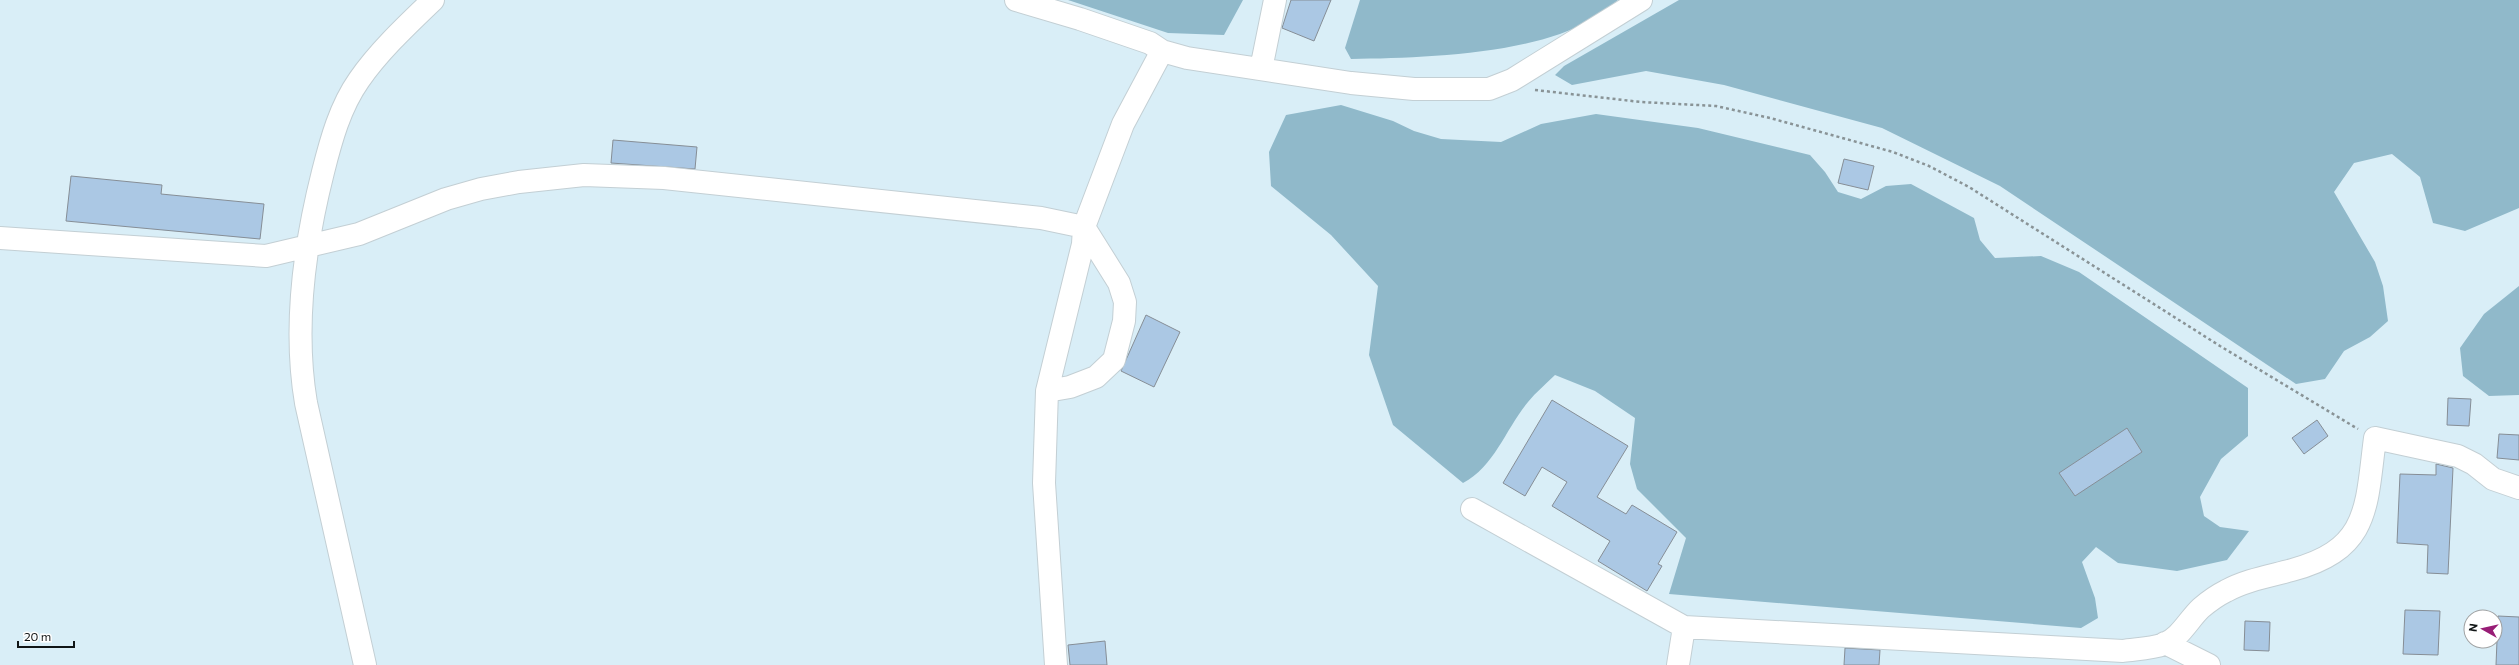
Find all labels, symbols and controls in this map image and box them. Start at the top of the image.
north arrow [2463,609,2503,649]
scale bar [18,623,74,649]
text: N [2466,623,2480,633]
text: 20 m [24,629,51,643]

